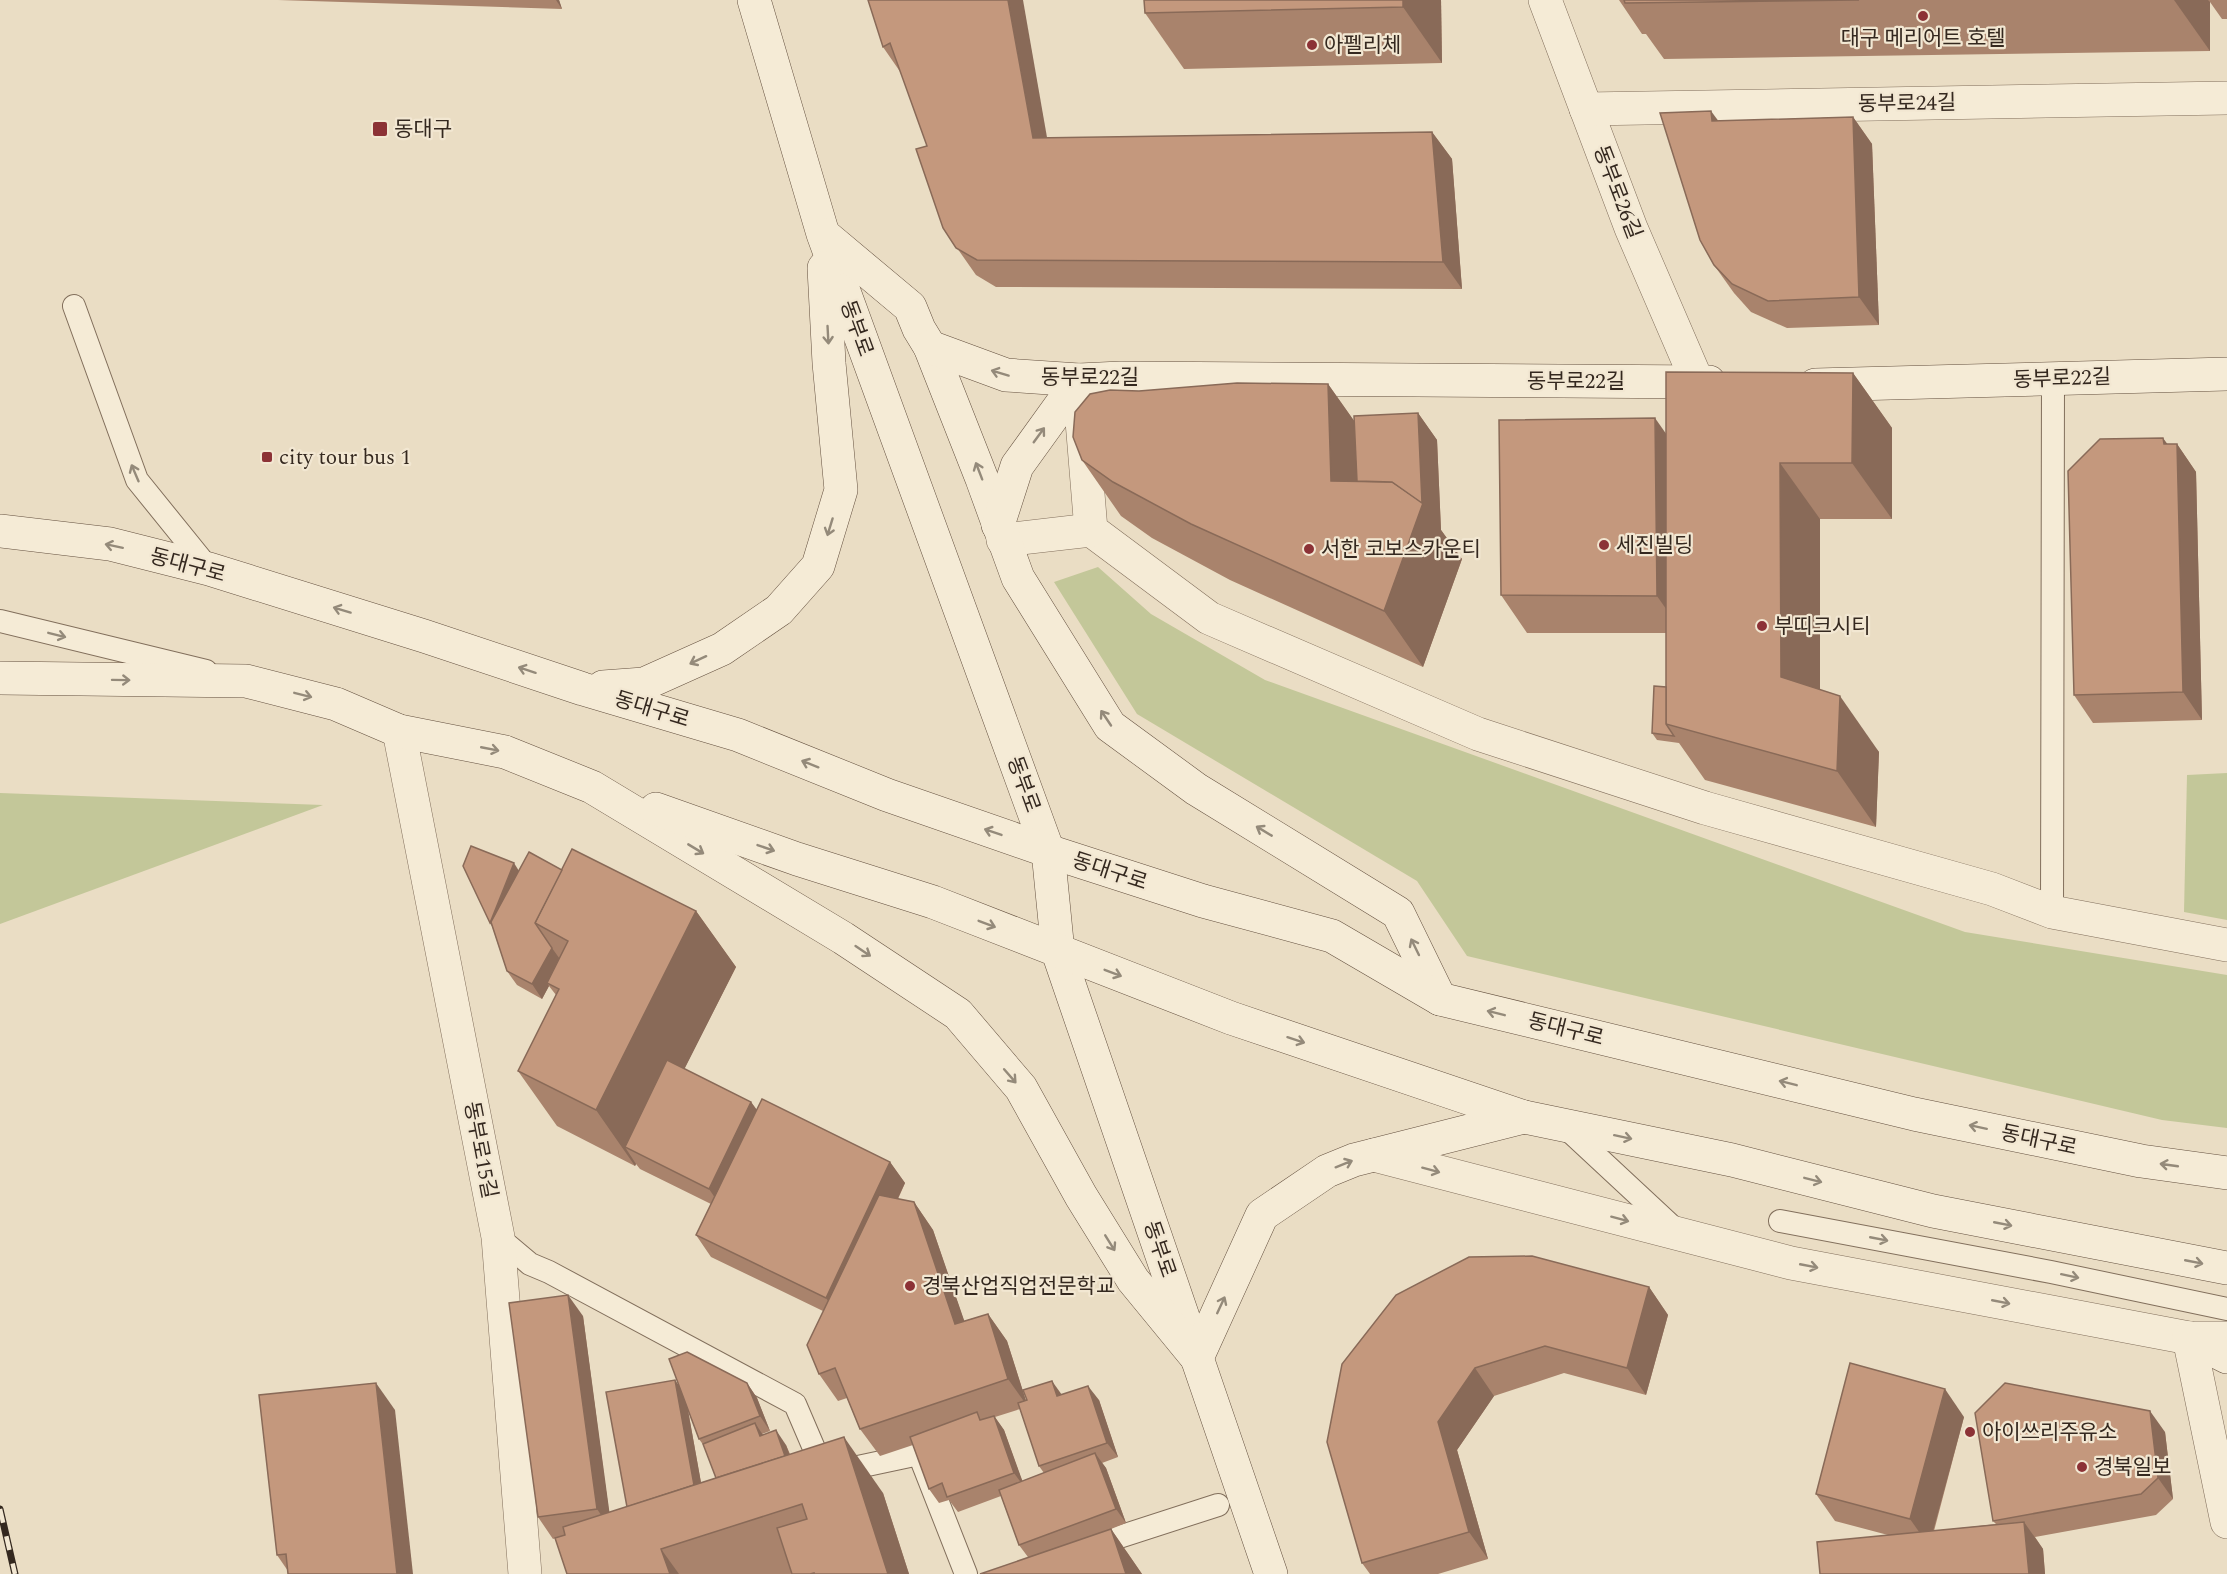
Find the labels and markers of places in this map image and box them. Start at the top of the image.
marker: 대구 메리어트 호텔 [1916,9,1930,23]
place label: 대구 메리어트 호텔 [1840,23,2006,55]
place label: 아펠리체 [1324,30,1401,62]
marker: 아펠리체 [1305,38,1319,52]
place label: 동대구 [394,114,452,146]
marker: 동대구 [371,120,389,138]
place label: city tour bus 1 [279,442,411,474]
marker: city tour bus 1 [260,450,274,464]
place label: 세진빌딩 [1616,530,1693,562]
place label: 서한 코보스카운티 [1321,534,1481,566]
marker: 세진빌딩 [1597,538,1611,552]
marker: 서한 코보스카운티 [1302,542,1316,556]
place label: 부띠크시티 [1774,611,1871,643]
marker: 부띠크시티 [1755,619,1769,633]
place label: 경북산업직업전문학교 [922,1271,1115,1303]
marker: 경북산업직업전문학교 [903,1279,917,1293]
place label: 아이쓰리주유소 [1982,1417,2117,1449]
marker: 아이쓰리주유소 [1963,1425,1977,1439]
place label: 경북일보 [2094,1452,2171,1484]
marker: 경북일보 [2075,1460,2089,1474]

